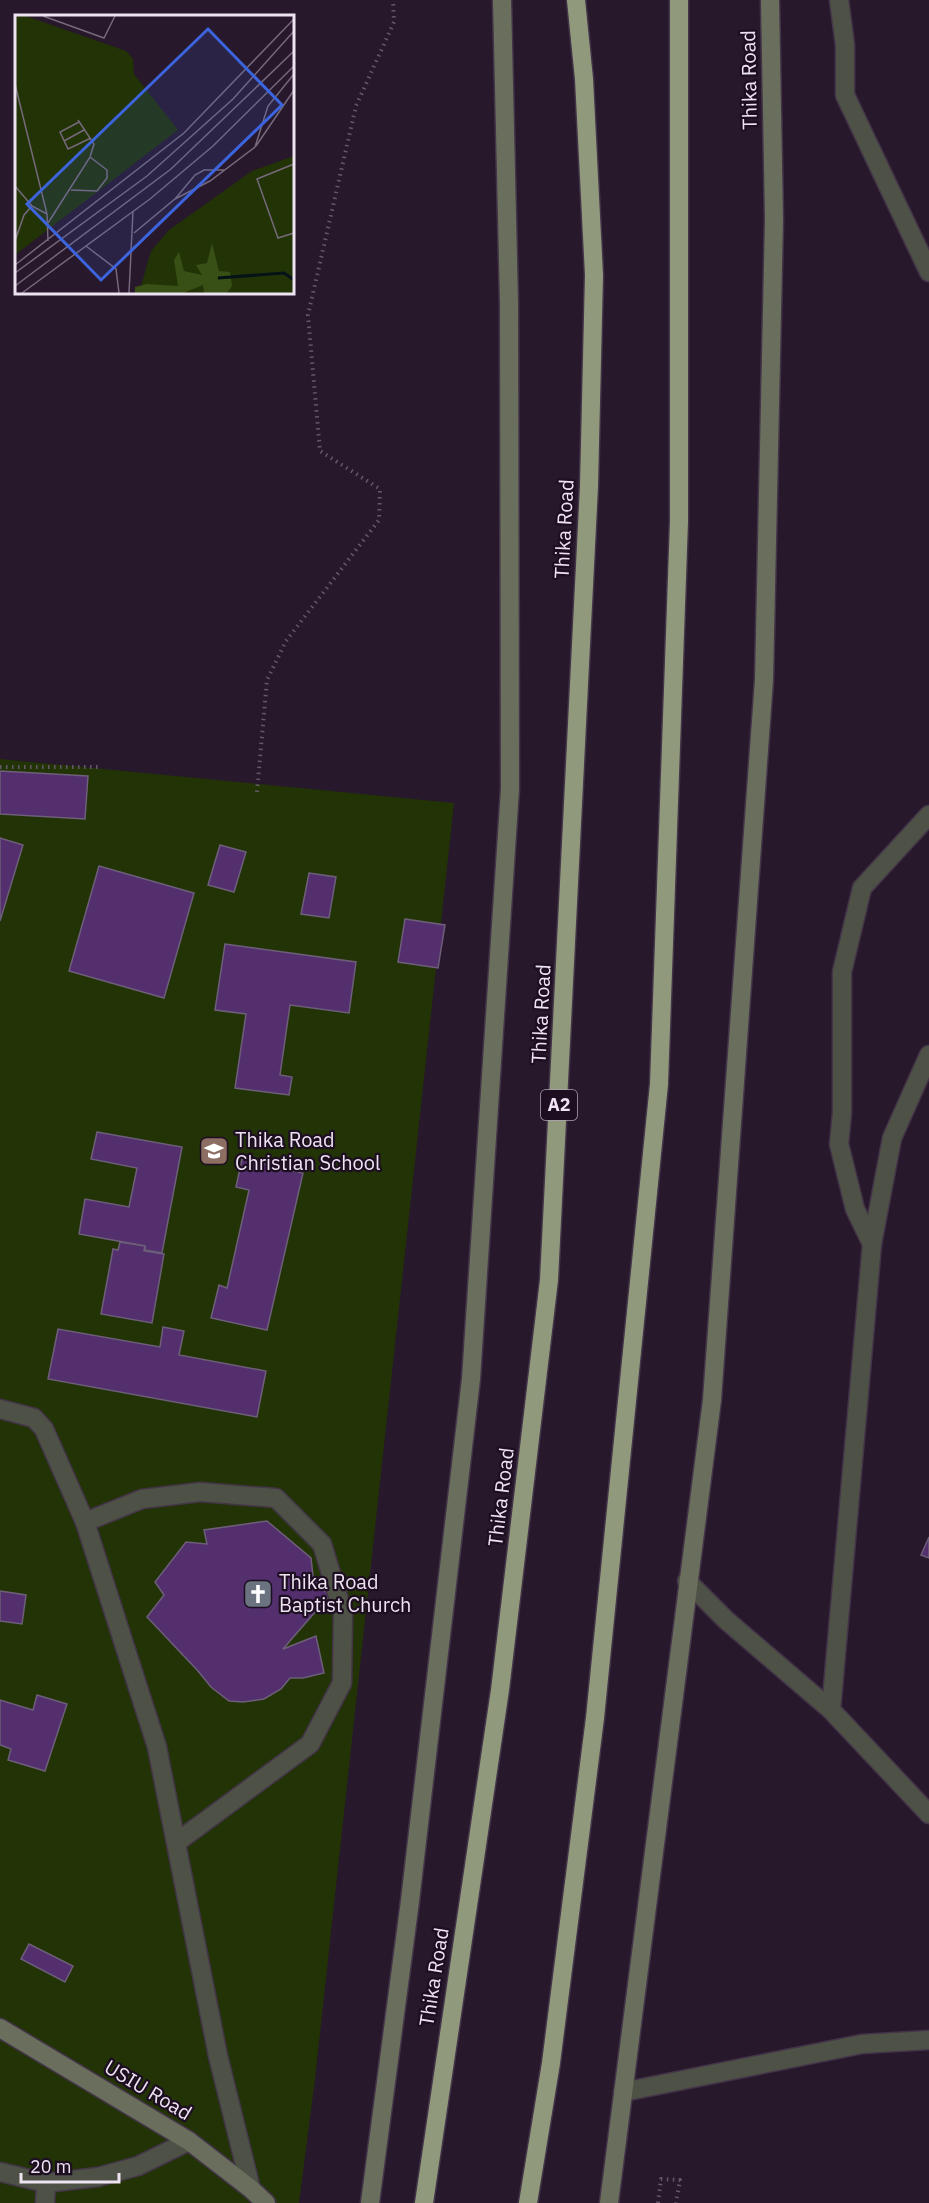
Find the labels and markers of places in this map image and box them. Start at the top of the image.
place label: Thika Road Christian School [235,1126,380,1176]
school or university icon: Thika Road Christian School [198,1135,230,1167]
place label: Thika Road Baptist Church [279,1568,411,1618]
church icon: Thika Road Baptist Church [242,1578,274,1610]

